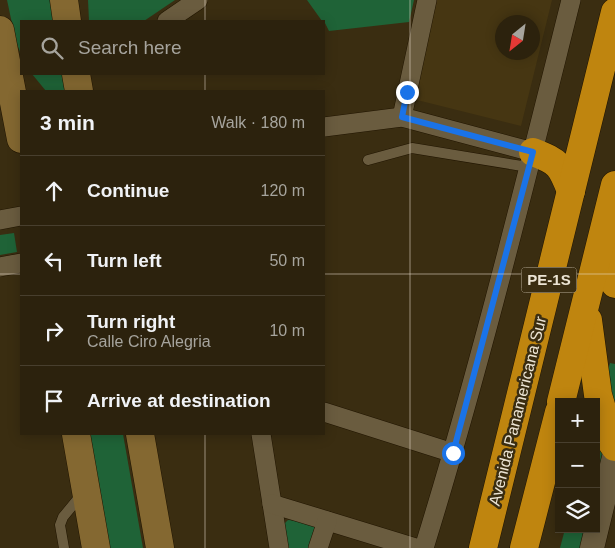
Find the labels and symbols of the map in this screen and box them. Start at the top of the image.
north arrow [495,15,540,60]
route end [396,81,419,104]
road number: PE-1S [522,268,576,292]
street label: Avenida Panamericana Sur [486,314,549,508]
route start [442,442,465,465]

